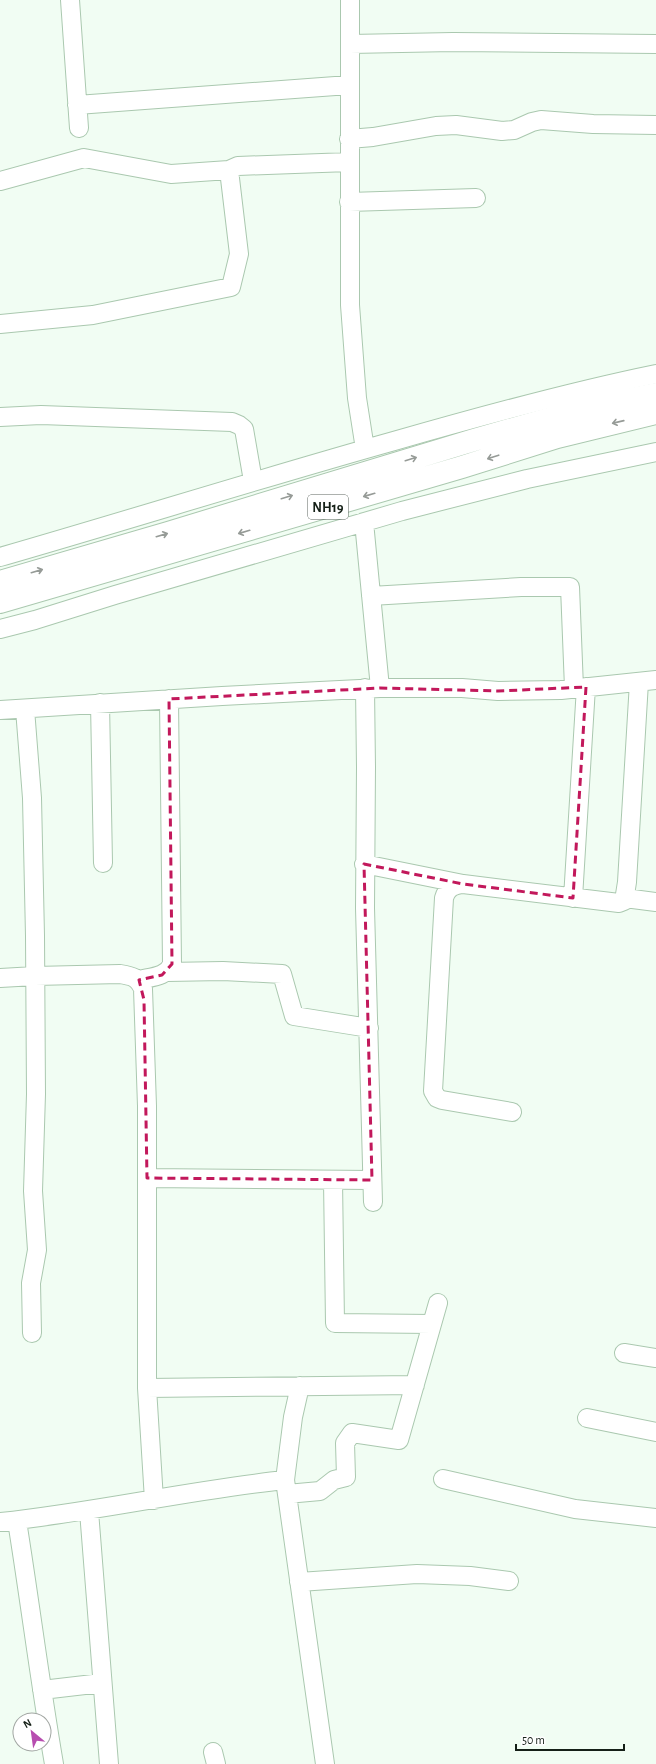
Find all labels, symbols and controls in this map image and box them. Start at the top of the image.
one-way arrow [612,419,625,427]
one-way arrow [487,454,500,461]
one-way arrow [405,455,418,462]
one-way arrow [362,492,375,499]
one-way arrow [280,493,293,500]
road number: NH19 [308,495,348,519]
one-way arrow [238,529,251,536]
one-way arrow [156,531,169,538]
one-way arrow [31,567,44,574]
north arrow [12,1712,52,1752]
text: N [21,1717,33,1730]
scale bar [516,1726,624,1752]
text: 50 m [522,1734,545,1746]

